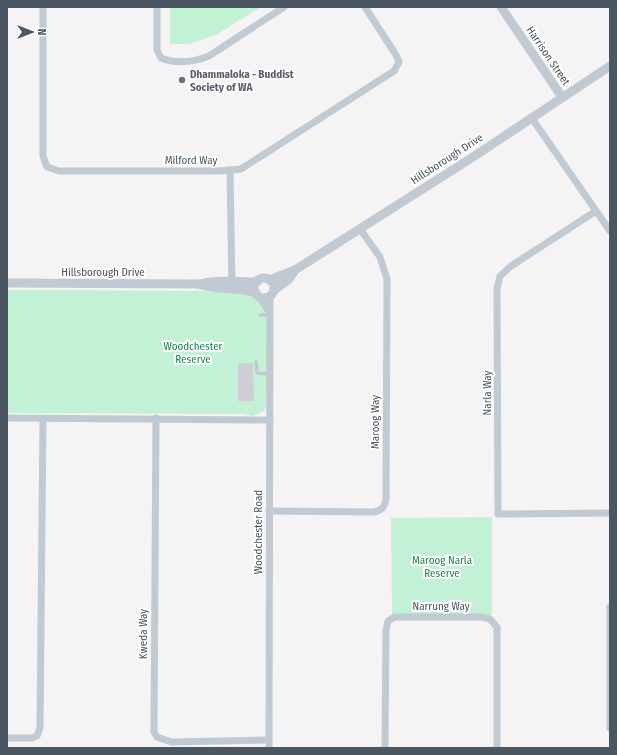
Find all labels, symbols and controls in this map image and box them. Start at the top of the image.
north arrow [12,12,52,52]
street label: Harrison Street [523,24,573,88]
text: N [35,29,48,35]
place label: Dhammaloka - Buddist Society of WA [190,68,294,94]
marker: Dhammaloka - Buddist Society of WA [177,75,187,85]
street label: Hillsborough Drive [408,131,486,187]
street label: Milford Way [165,154,217,167]
street label: Hillsborough Drive [61,266,145,279]
park label: Woodchester Reserve [164,340,223,366]
street label: Narla Way [481,371,494,415]
street label: Maroog Way [369,395,382,449]
street label: Woodchester Road [252,490,265,574]
park label: Maroog Narla Reserve [412,554,472,580]
street label: Narrung Way [412,600,470,613]
street label: Kweda Way [137,609,150,659]

